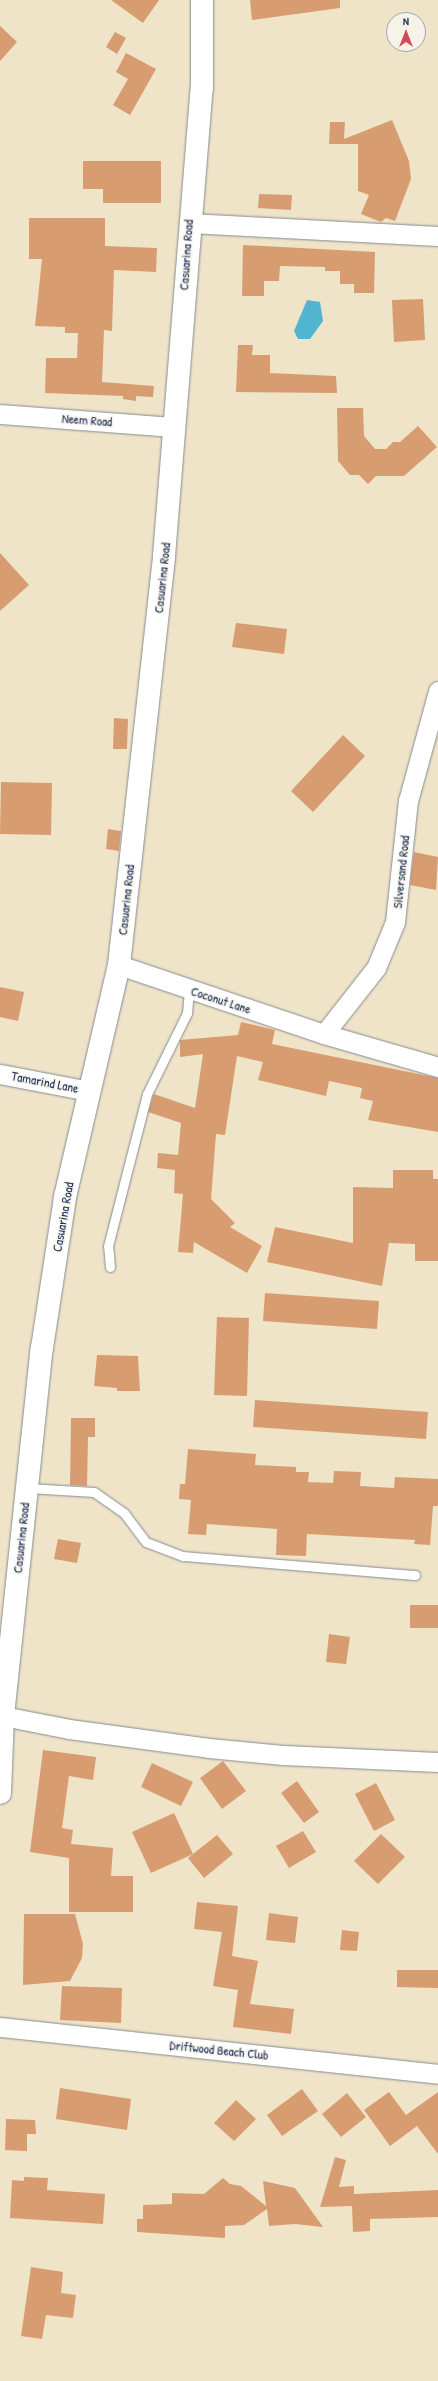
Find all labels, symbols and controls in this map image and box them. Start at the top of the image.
north arrow [386,12,426,52]
text: N [403,14,409,28]
street label: Casuarina Road [176,219,196,291]
street label: Neem Road [61,410,113,430]
street label: Casuarina Road [151,542,173,614]
street label: Silversand Road [389,835,413,909]
street label: Casuarina Road [115,864,137,936]
street label: Coconut Lane [189,983,253,1017]
street label: Tamarind Lane [10,1068,80,1096]
street label: Casuarina Road [49,1181,77,1253]
street label: Casuarina Road [10,1502,32,1574]
street label: Driftwood Beach Club [169,2037,269,2063]

